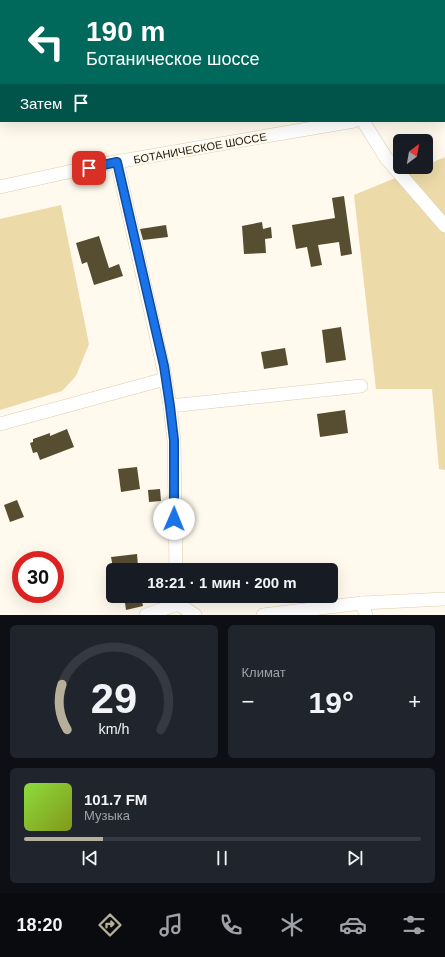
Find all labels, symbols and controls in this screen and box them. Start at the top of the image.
icon: left [20,16,72,68]
text: 190 m [86,16,165,47]
text: Ботаническое шоссе [86,49,259,69]
icon: arrive [70,92,92,114]
text: Затем [20,95,62,112]
street label: БОТАНИЧЕСКОЕ ШОССЕ [133,130,267,166]
north arrow [393,134,433,174]
map controls [393,134,433,174]
pin [72,151,106,185]
icon: arrive [78,157,100,179]
position arrow [153,498,195,540]
speed limit sign: 30 [12,551,64,603]
text: 18:21 · 1 мин · 200 m [147,574,297,591]
text: Климат [242,665,286,680]
text: 29 [91,674,137,721]
text: 19° [309,686,354,719]
text: − [242,689,254,714]
text: + [408,689,421,714]
text: km/h [98,720,129,736]
text: 101.7 FM [84,791,147,808]
text: Музыка [84,808,130,823]
icon: previous [79,847,101,869]
icon: pause [211,847,233,869]
icon: next [344,847,366,869]
icon: directions [96,911,124,939]
icon: music [157,911,185,939]
icon: phone [217,911,245,939]
icon: climate [278,911,306,939]
icon: car [339,911,367,939]
icon: filters [400,911,428,939]
text: 18:20 [16,915,63,935]

